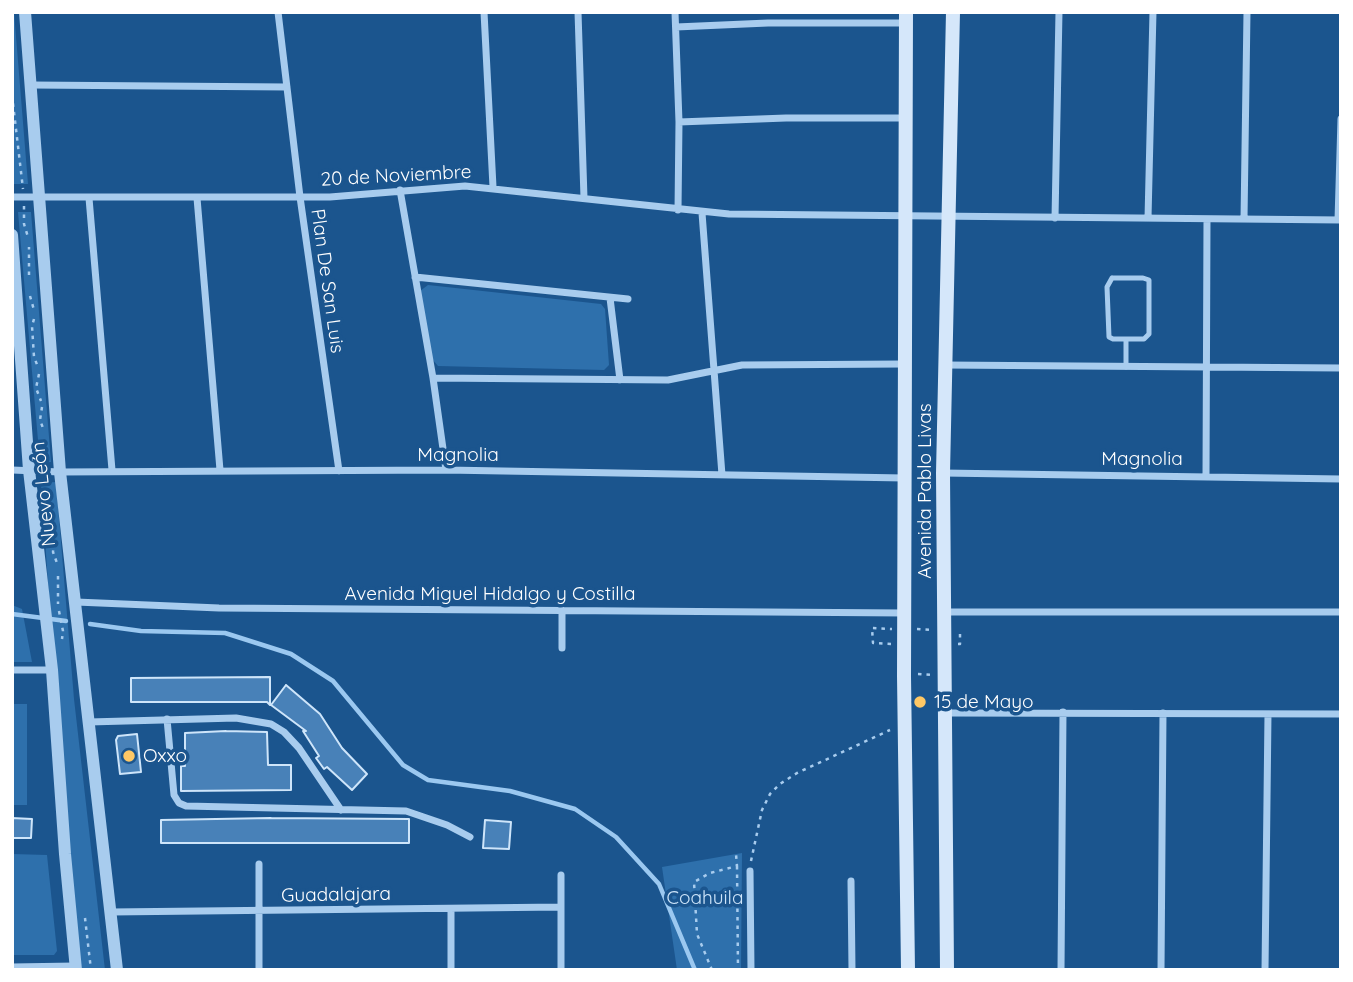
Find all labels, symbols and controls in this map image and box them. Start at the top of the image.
street label: 20 de Noviembre [320,161,472,191]
street label: Plan De San Luis [306,207,348,355]
street label: Avenida Pablo Livas [914,403,936,579]
street label: Nuevo León [27,440,61,548]
street label: Magnolia [417,444,499,466]
street label: Magnolia [1101,448,1183,470]
street label: Avenida Miguel Hidalgo y Costilla [345,583,635,605]
place label: 15 de Mayo [934,691,1033,713]
marker: 15 de Mayo [912,694,928,710]
place label: Oxxo [143,745,187,767]
marker: Oxxo [121,748,137,764]
street label: Guadalajara [281,883,391,907]
park label: Coahuila [667,887,743,909]

